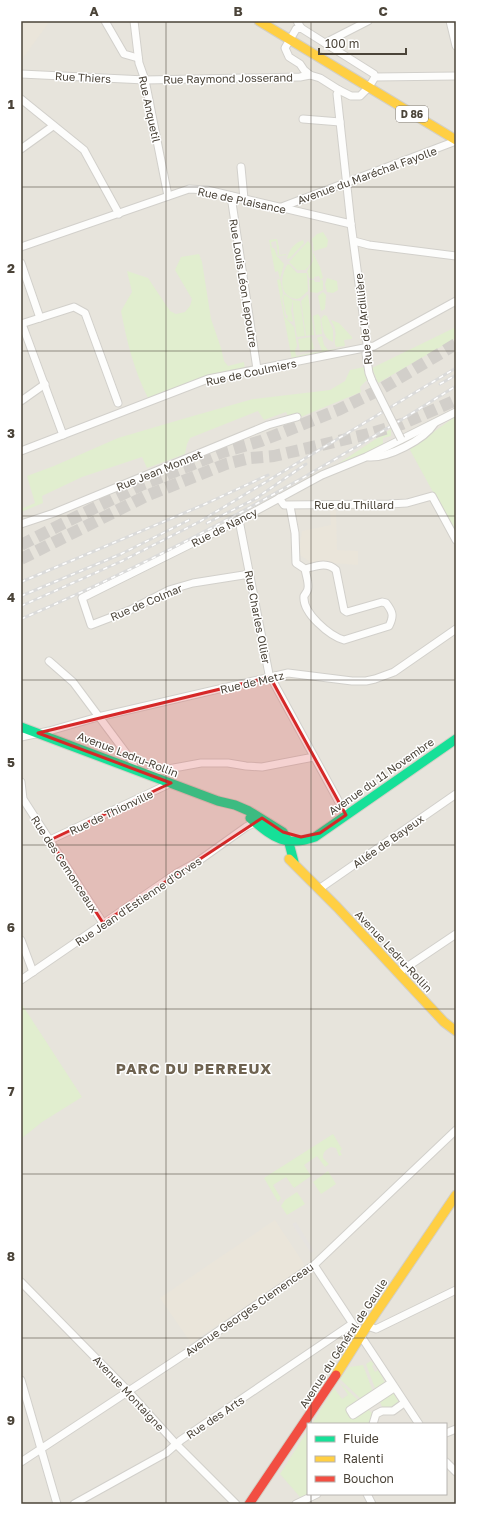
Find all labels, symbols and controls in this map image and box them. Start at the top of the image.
text: A [89,3,99,19]
text: B [233,3,243,19]
text: C [378,3,388,19]
scale bar [319,30,406,56]
text: 100 m [325,36,359,51]
street label: Rue Thiers [55,69,112,85]
street label: Rue Raymond Josserand [163,70,293,86]
street label: Rue Anquetil [137,74,164,144]
text: 1 [8,96,15,112]
road number: D 86 [396,106,428,122]
street label: Avenue du Maréchal Fayolle [296,144,438,206]
street label: Rue de Plaisance [197,184,287,216]
street label: Rue Louis Léon Lepoutre [227,218,261,348]
text: 2 [7,260,15,276]
street label: Rue de l'Ardillière [352,273,374,365]
street label: Rue de Coulmiers [204,356,298,388]
text: 3 [7,425,15,441]
street label: Rue Jean Monnet [114,447,204,493]
street label: Rue du Thillard [314,498,394,511]
street label: Rue de Nancy [189,505,259,549]
street label: Rue Charles Ollier [243,569,274,666]
street label: Rue de Colmar [108,581,185,623]
text: 4 [7,589,15,605]
street label: Rue de Metz [219,668,286,696]
street label: Avenue Ledru-Rollin [76,729,180,779]
street label: Avenue du 11 Novembre [326,735,436,817]
text: 5 [7,754,15,770]
street label: Rue de Thionville [67,787,155,837]
street label: Allée de Bayeux [350,812,426,870]
street label: Rue des Cemonceaux [29,813,101,915]
street label: Rue Jean d'Estienne d'Orves [72,854,204,948]
street label: Avenue Ledru-Rollin [353,908,435,994]
text: 6 [7,919,15,935]
district label: PARC DU PERREUX [116,1059,272,1077]
text: 7 [7,1083,15,1099]
text: 8 [7,1248,15,1264]
street label: Avenue Georges Clemenceau [182,1260,316,1358]
street label: Avenue du Général de Gaulle [296,1276,390,1410]
street label: Avenue Montaigne [91,1353,167,1433]
street label: Rue des Arts [184,1393,246,1441]
text: 9 [7,1412,15,1428]
legend [307,1423,447,1495]
text: Fluide [343,1431,379,1446]
text: Ralenti [343,1451,384,1466]
text: Bouchon [343,1471,394,1486]

